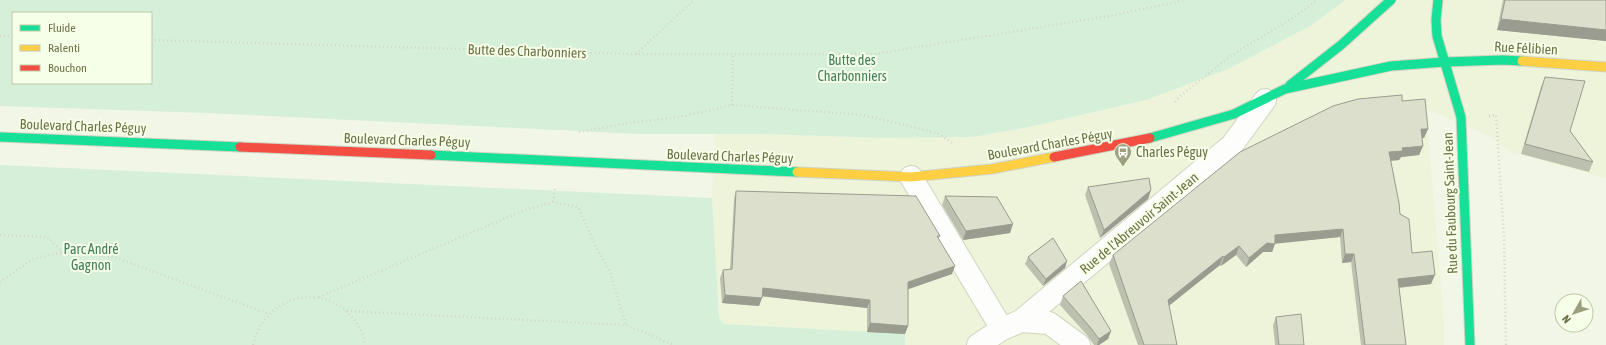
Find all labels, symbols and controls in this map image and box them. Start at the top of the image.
legend [12,12,152,84]
text: Fluide [48,21,76,35]
street label: Rue Félibien [1494,38,1558,58]
text: Ralenti [48,41,80,55]
street label: Butte des Charbonniers [467,41,587,61]
park label: Butte des Charbonniers [817,52,887,84]
text: Bouchon [48,61,87,75]
street label: Boulevard Charles Péguy [19,116,147,136]
street label: Boulevard Charles Péguy [986,125,1114,163]
street label: Boulevard Charles Péguy [343,130,471,150]
street label: Rue du Faubourg Saint-Jean [1440,132,1460,274]
bus stop icon: Charles Péguy [1113,142,1133,167]
place label: Charles Péguy [1136,144,1208,160]
street label: Boulevard Charles Péguy [666,146,794,166]
street label: Rue de l'Abreuvoir Saint-Jean [1077,169,1201,277]
park label: Parc André Gagnon [63,241,119,273]
north arrow [1554,293,1594,333]
text: N [1560,313,1573,326]

